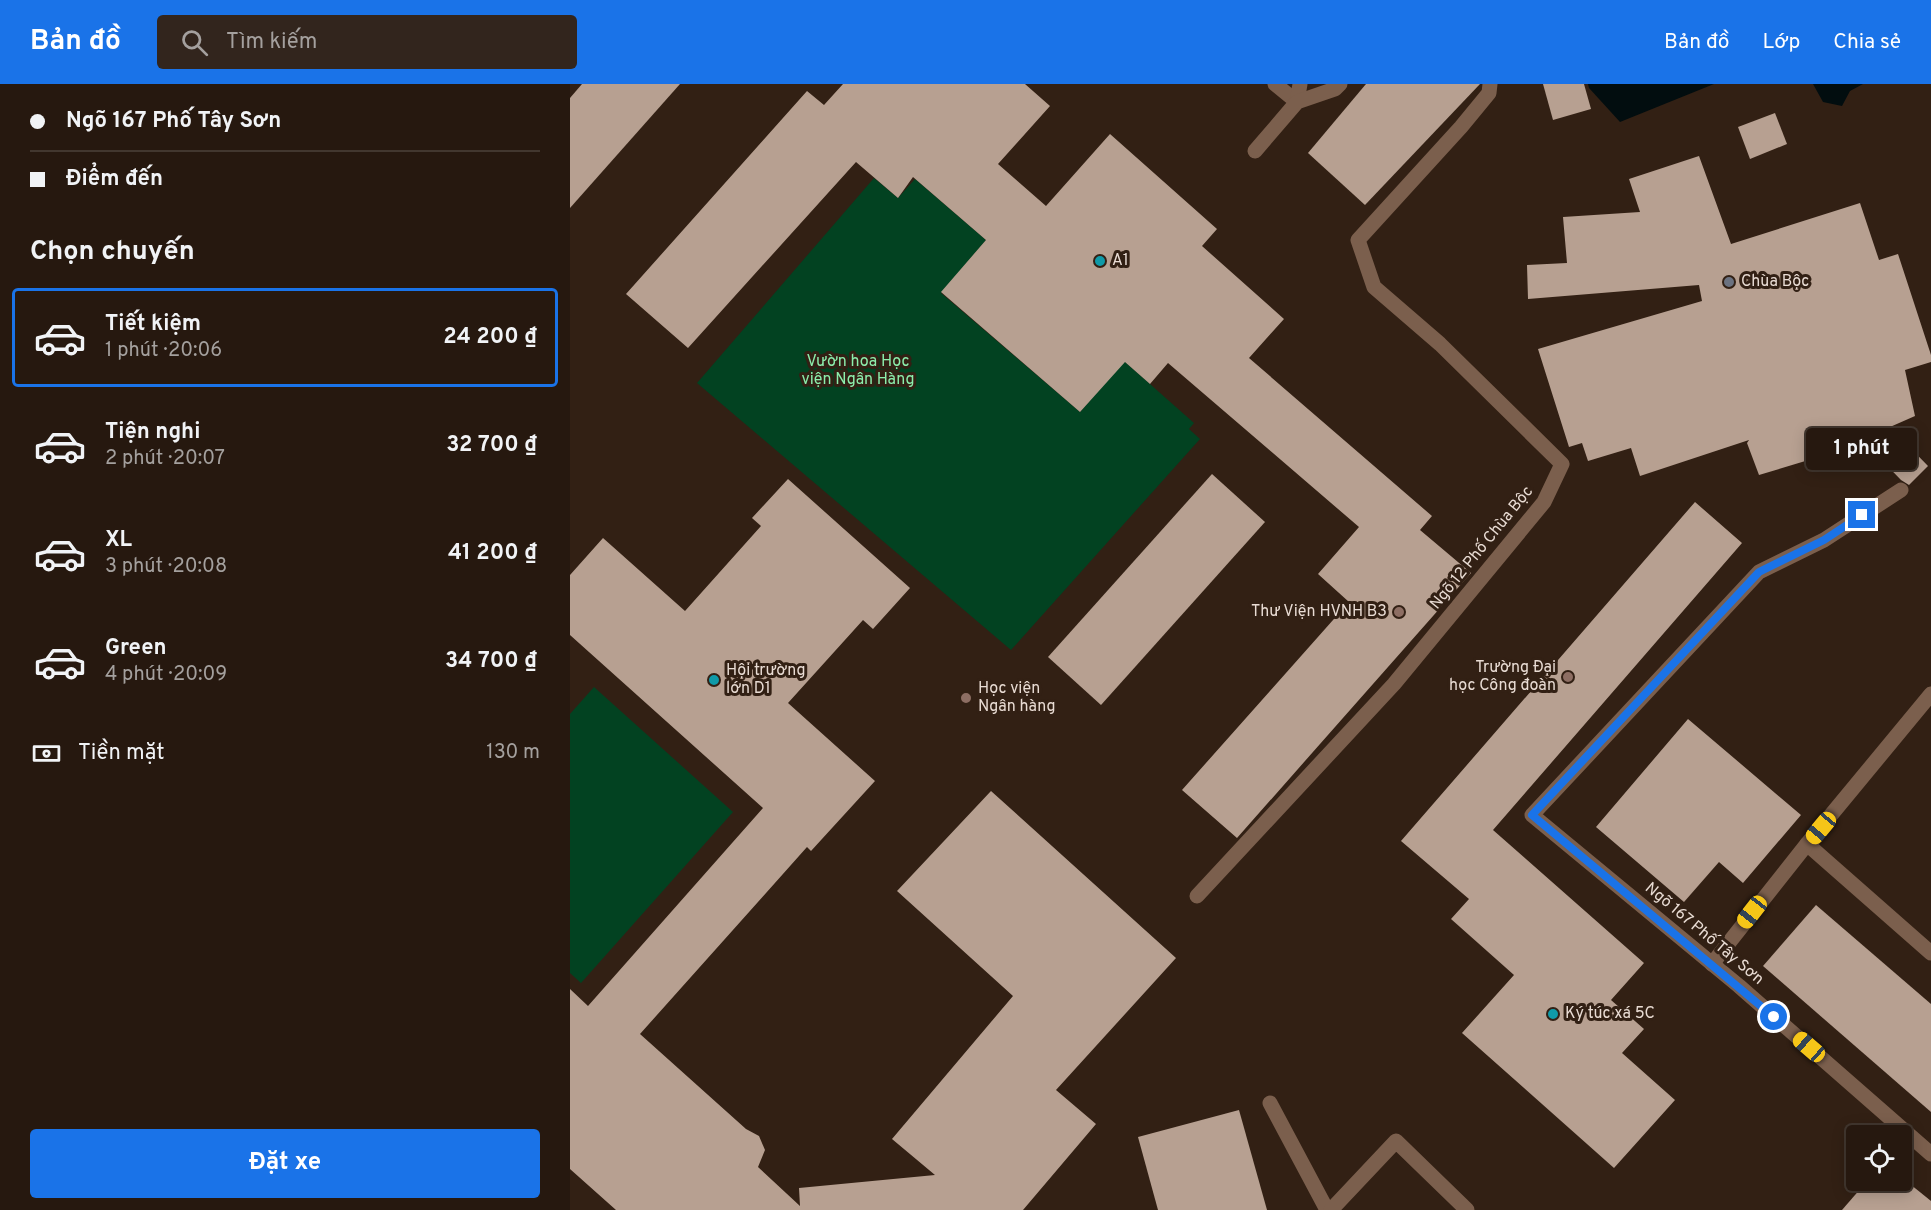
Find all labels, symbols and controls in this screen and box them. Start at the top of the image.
search box [157,15,577,69]
text: Bản đồ [30,24,121,60]
icon: search [178,26,211,59]
text: Tìm kiếm [226,29,317,56]
text: Bản đồ [1664,29,1730,56]
text: Lớp [1763,29,1800,56]
text: Chia sẻ [1833,29,1901,56]
text: Ngõ 167 Phố Tây Sơn [66,108,281,135]
text: Điểm đến [66,166,163,193]
text: Chọn chuyến [30,235,195,269]
place label: A1 [1112,251,1129,271]
marker: A1 [1093,254,1107,268]
place label: Chùa Bộc [1741,272,1809,292]
marker: Chùa Bộc [1722,275,1736,289]
icon: car [33,311,87,365]
text: Tiết kiệm [105,311,201,338]
text: 24 200 ₫ [443,324,537,351]
text: 1 phút · 20:06 [105,338,222,364]
park label: Vườn hoa Học viện Ngân Hàng [802,352,914,390]
icon: car [33,419,87,473]
text: Tiện nghi [105,419,200,446]
callout: 1 phút [1806,428,1918,470]
text: 32 700 ₫ [446,432,537,459]
text: 1 phút [1833,436,1890,462]
text: 2 phút · 20:07 [105,446,225,472]
street label: Ngõ 12 Phố Chùa Bộc [1425,482,1538,614]
route end [1848,501,1875,528]
icon: car [33,527,87,581]
text: XL [105,527,132,554]
text: 41 200 ₫ [448,540,537,567]
text: 3 phút · 20:08 [105,554,227,580]
place label: Thư Viện HVNH B3 [1251,602,1387,622]
marker: Thư Viện HVNH B3 [1392,605,1406,619]
icon: car [33,635,87,689]
text: Green [105,635,167,662]
text: 34 700 ₫ [445,648,537,675]
place label: Trường Đại học Công đoàn [1449,658,1556,696]
place label: Hội trường lớn D1 [726,661,805,699]
text: 4 phút · 20:09 [105,662,227,688]
marker: Trường Đại học Công đoàn [1561,670,1575,684]
marker: Hội trường lớn D1 [707,673,721,687]
place label: Học viện Ngân hàng [978,679,1055,717]
marker: Học viện Ngân hàng [959,691,973,705]
icon: cash [30,737,63,770]
text: Tiền mặt [78,740,165,767]
text: 130 m [486,740,540,766]
car [1803,808,1839,848]
street label: Ngõ 167 Phố Tây Sơn [1640,878,1768,990]
car [1734,892,1770,932]
route start [1760,1003,1787,1030]
place label: Ký túc xá 5C [1565,1004,1655,1024]
marker: Ký túc xá 5C [1546,1007,1560,1021]
car [1790,1028,1828,1066]
map controls [1846,1125,1912,1191]
button: locate [1846,1125,1912,1191]
button: Đặt xe [30,1129,540,1198]

